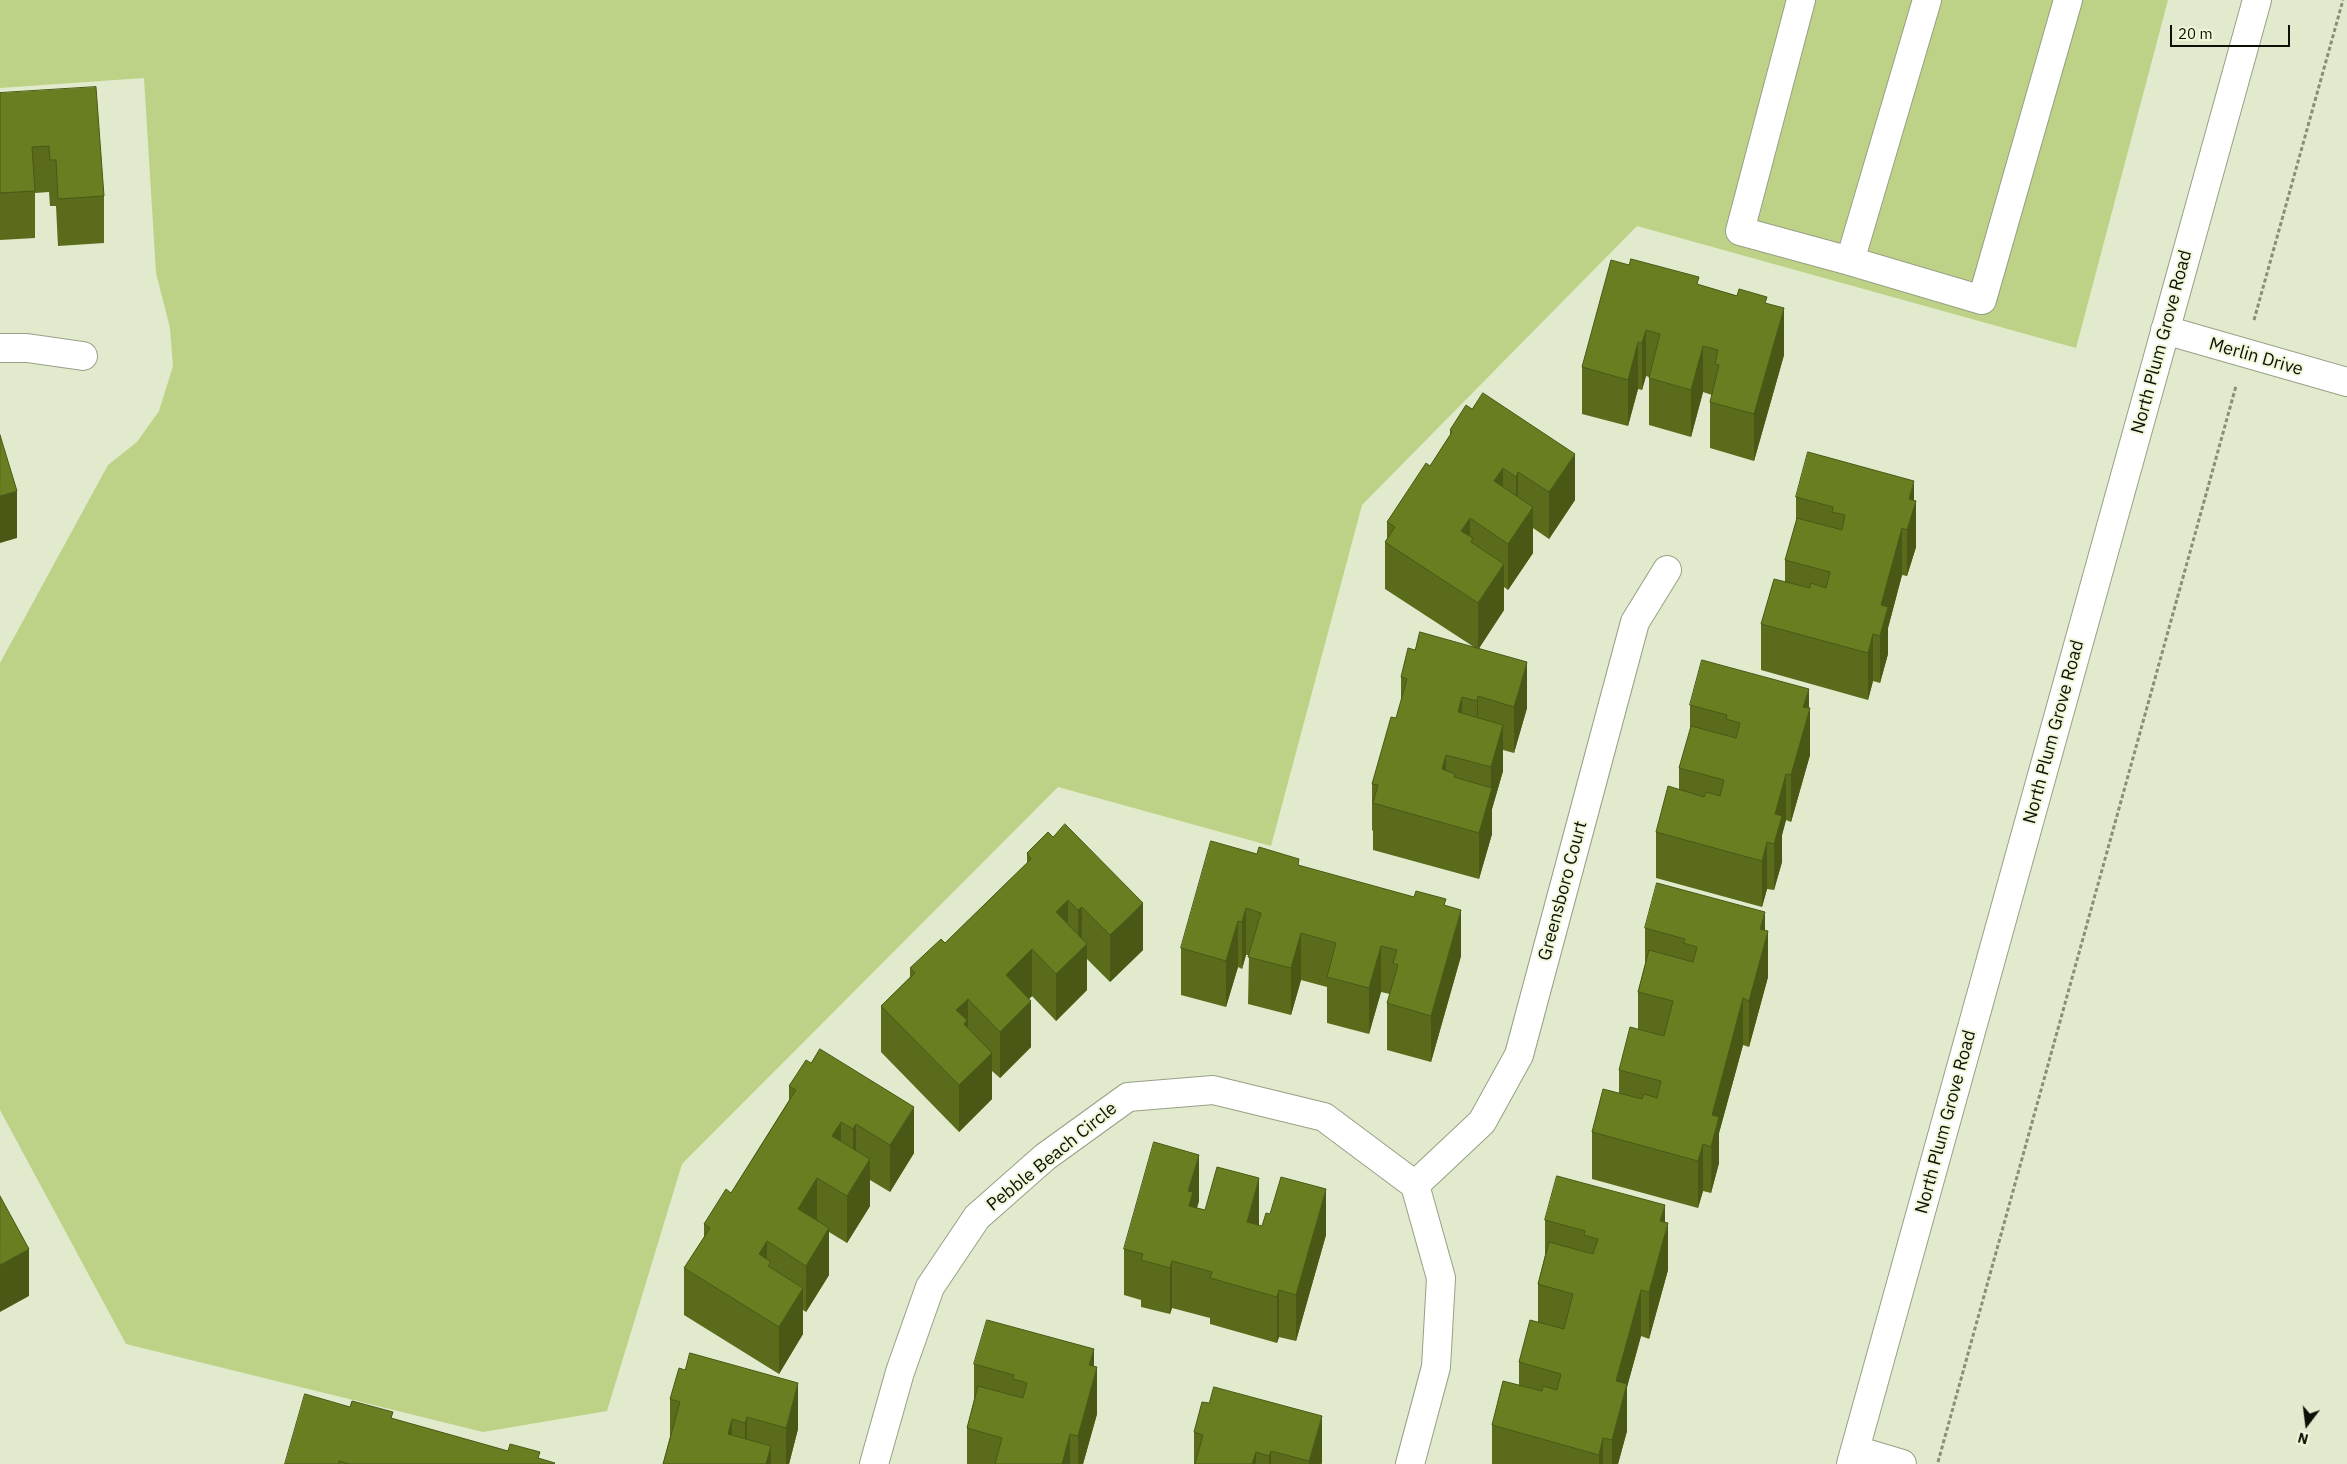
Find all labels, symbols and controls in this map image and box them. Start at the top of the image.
scale bar [2172,15,2292,47]
text: 20 m [2178,24,2213,43]
street label: North Plum Grove Road [2127,248,2197,436]
street label: Merlin Drive [2207,333,2305,381]
street label: North Plum Grove Road [2019,638,2089,826]
street label: Greensboro Court [1534,819,1592,963]
street label: North Plum Grove Road [1911,1028,1981,1216]
street label: Pebble Beach Circle [983,1098,1121,1216]
north arrow [2282,1399,2332,1449]
text: N [2296,1428,2310,1448]

